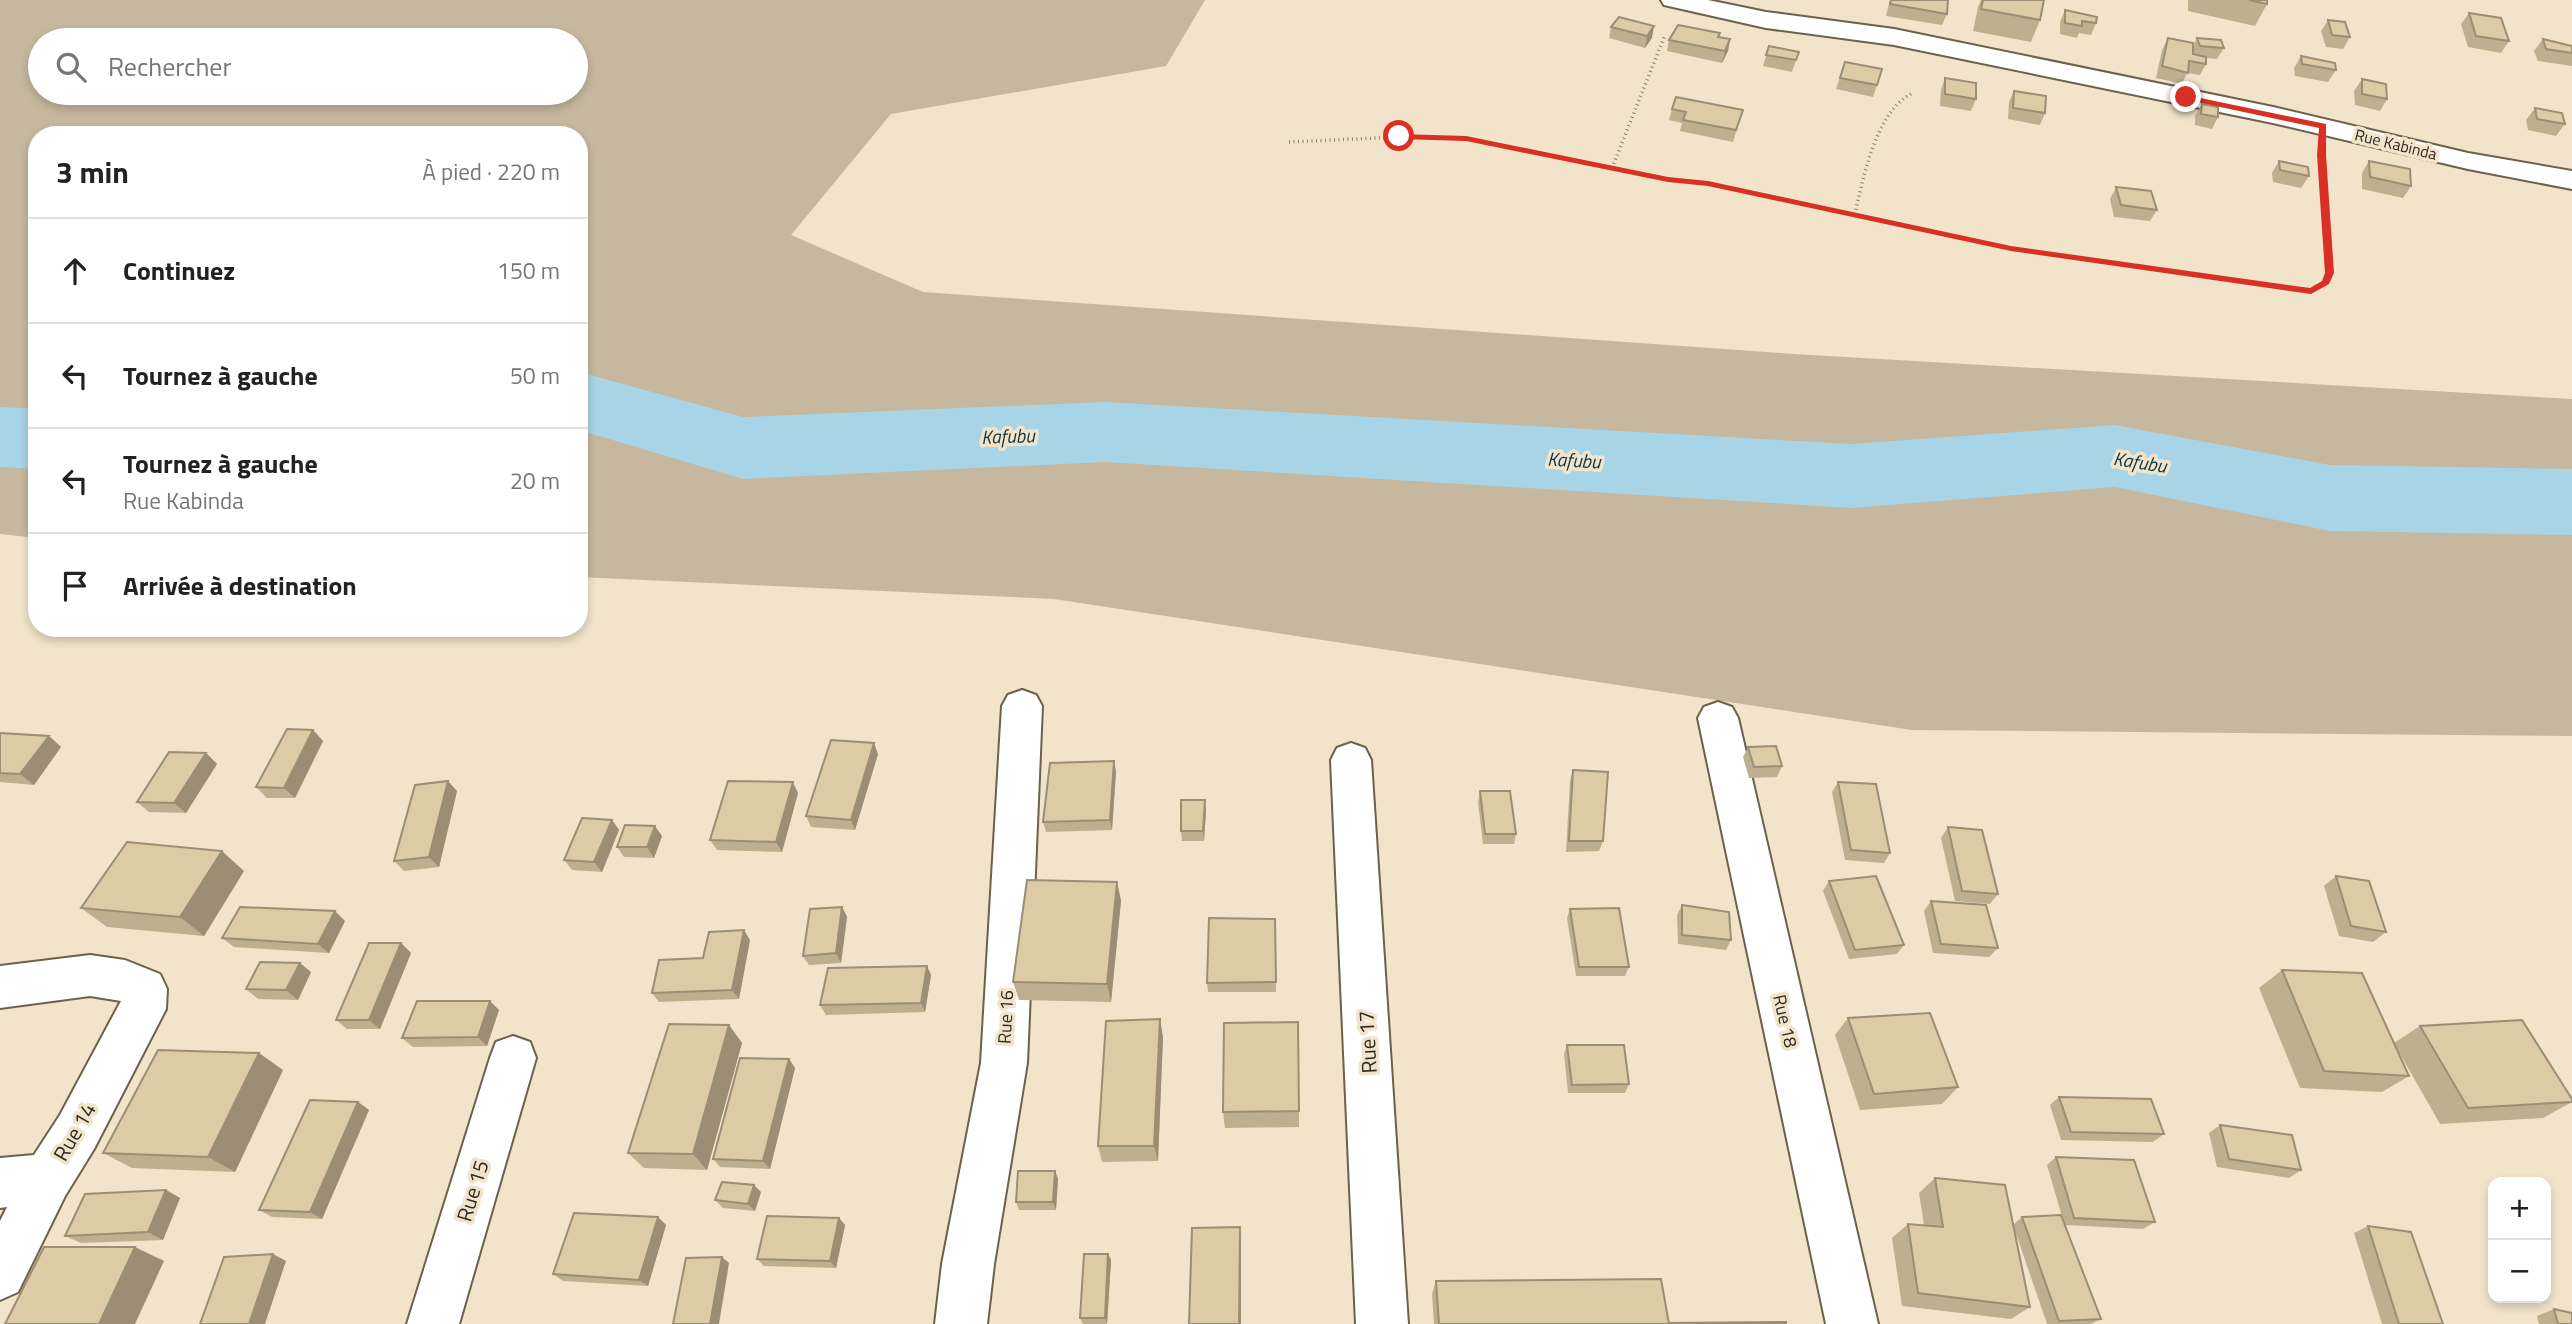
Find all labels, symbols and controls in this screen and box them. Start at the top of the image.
search box [28,28,588,105]
text: Rechercher [108,47,232,86]
icon: search [52,48,90,86]
route end [2170,81,2201,112]
route start [1383,120,1414,151]
street label: Rue Kabinda [2352,122,2440,166]
text: 3 min [56,149,129,195]
text: À pied · 220 m [422,154,560,189]
text: Continuez [123,251,235,290]
icon: ahead [56,252,94,290]
text: 150 m [497,253,560,288]
text: Tournez à gauche [123,356,318,395]
icon: left [56,357,94,395]
text: 50 m [510,358,560,393]
water label: Kafubu [981,420,1037,451]
water label: Kafubu [2111,443,2170,480]
text: Tournez à gauche [123,444,318,483]
water label: Kafubu [1547,444,1603,475]
icon: left [56,462,94,500]
text: 20 m [510,463,560,498]
text: Rue Kabinda [123,483,244,518]
text: Arrivée à destination [123,566,357,605]
icon: arrive [56,567,94,605]
street label: Rue 16 [991,989,1020,1045]
street label: Rue 18 [1766,992,1805,1050]
street label: Rue 17 [1349,1010,1385,1074]
street label: Rue 14 [45,1096,104,1167]
street label: Rue 15 [448,1156,497,1225]
map controls [2488,1177,2551,1303]
button: + [2488,1177,2551,1240]
button: − [2488,1240,2551,1303]

